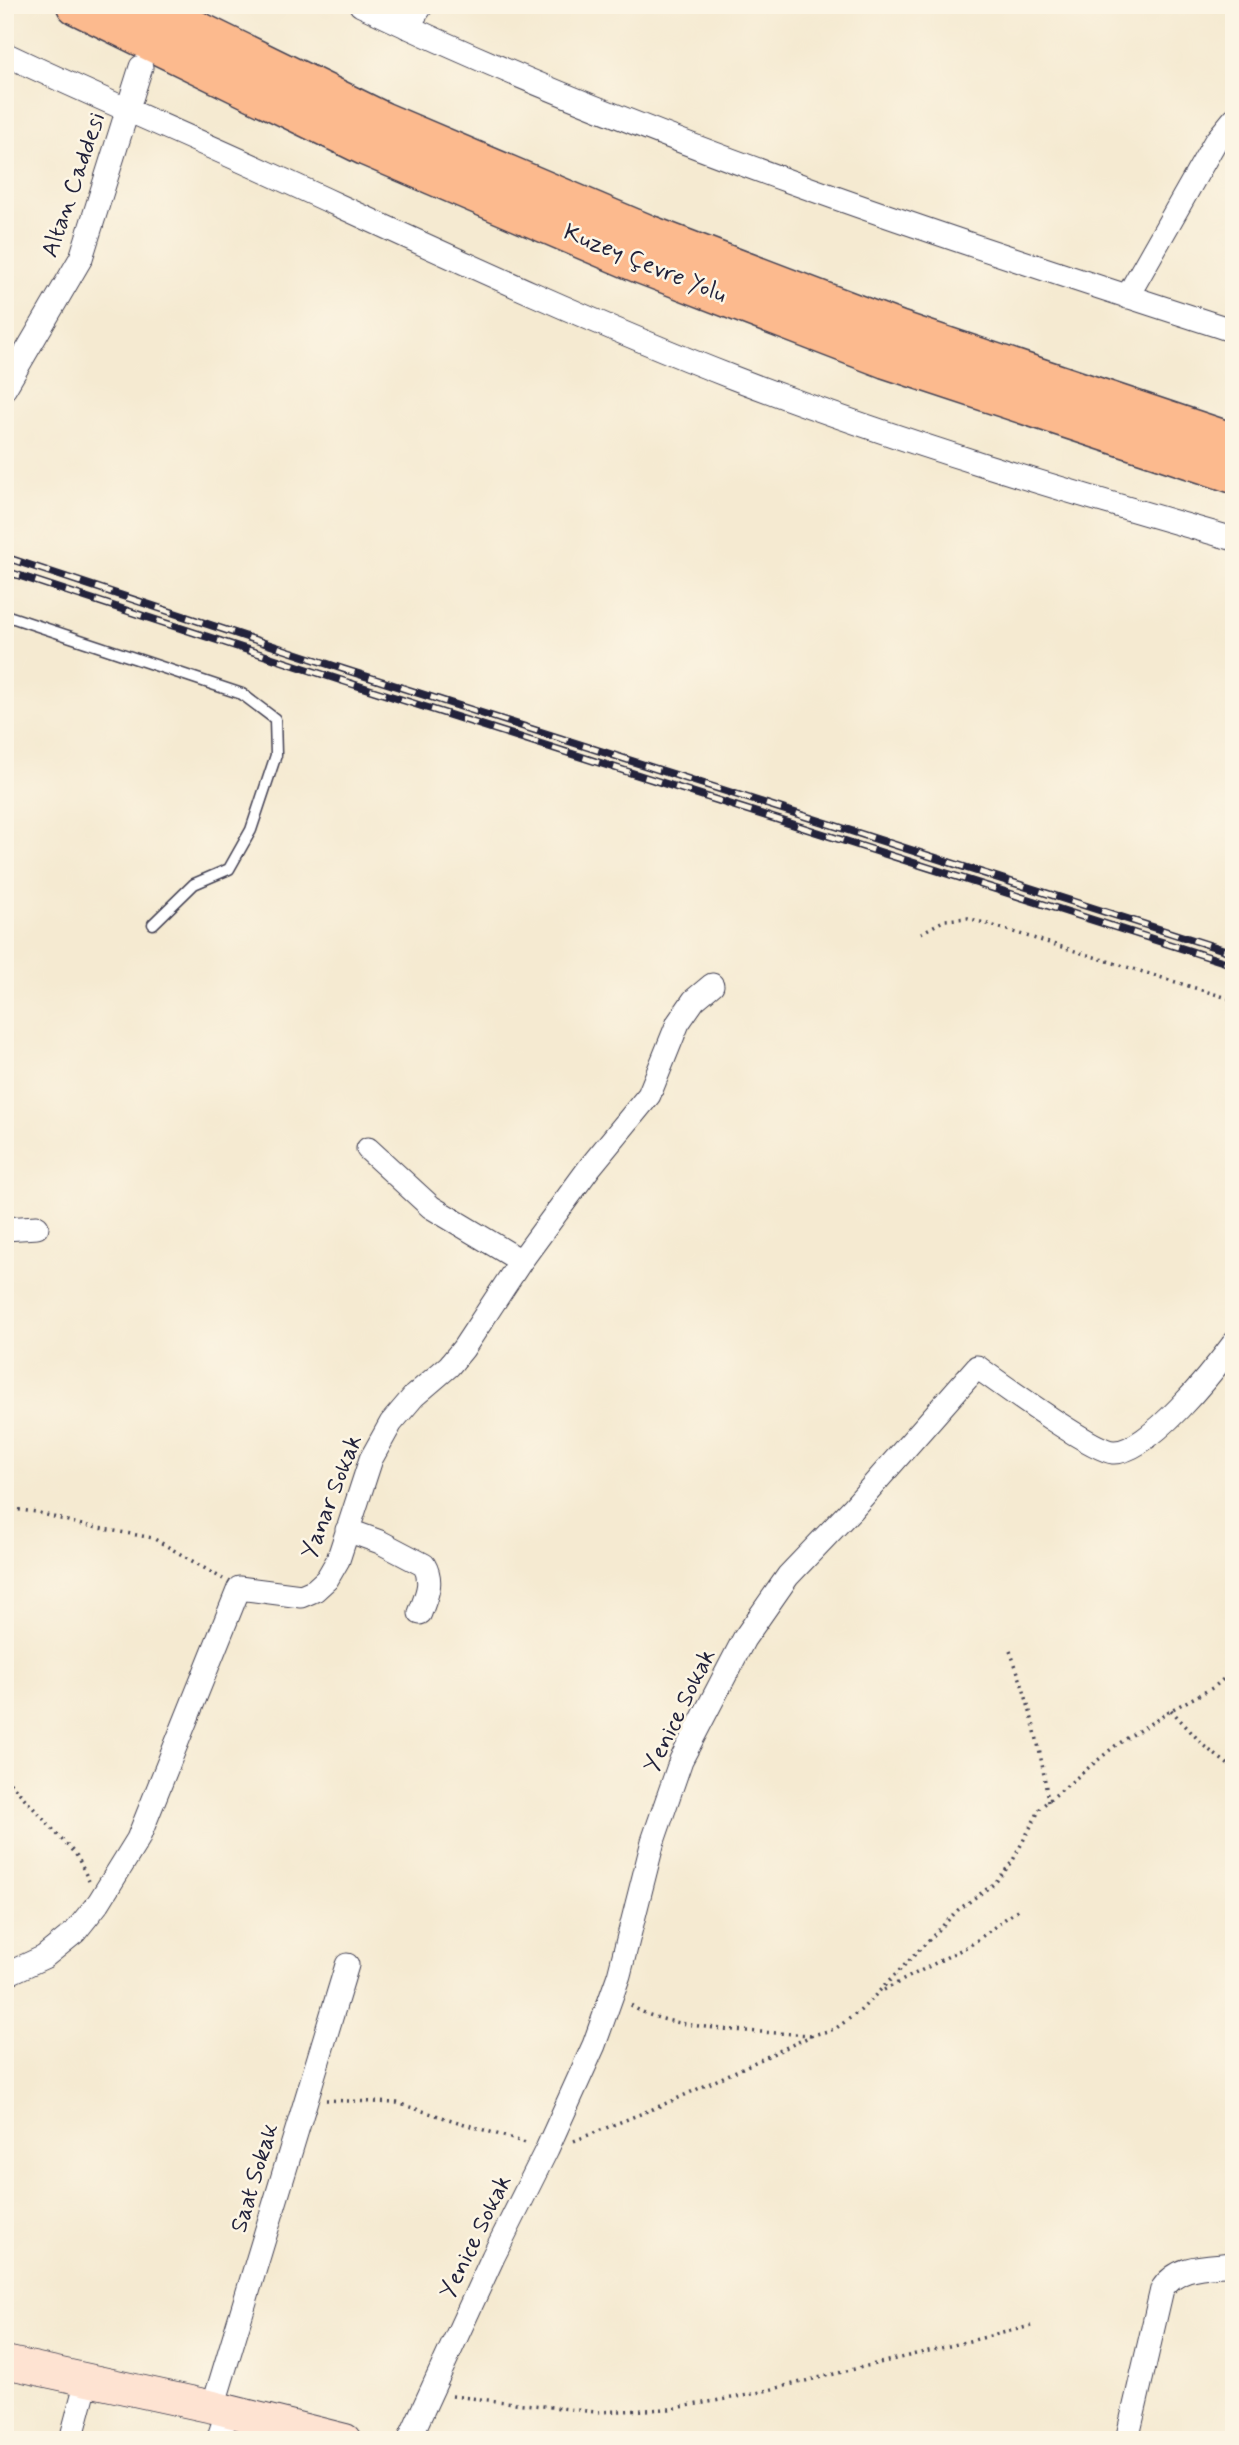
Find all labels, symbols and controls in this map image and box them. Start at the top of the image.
street label: Altan Caddesi [35,108,113,262]
street label: Kuzey Çevre Yolu [559,217,731,311]
street label: Yanar Sokak [294,1430,370,1563]
street label: Yenice Sokak [637,1644,723,1778]
street label: Saat Sokak [224,2120,286,2236]
street label: Yenice Sokak [433,2170,519,2304]

